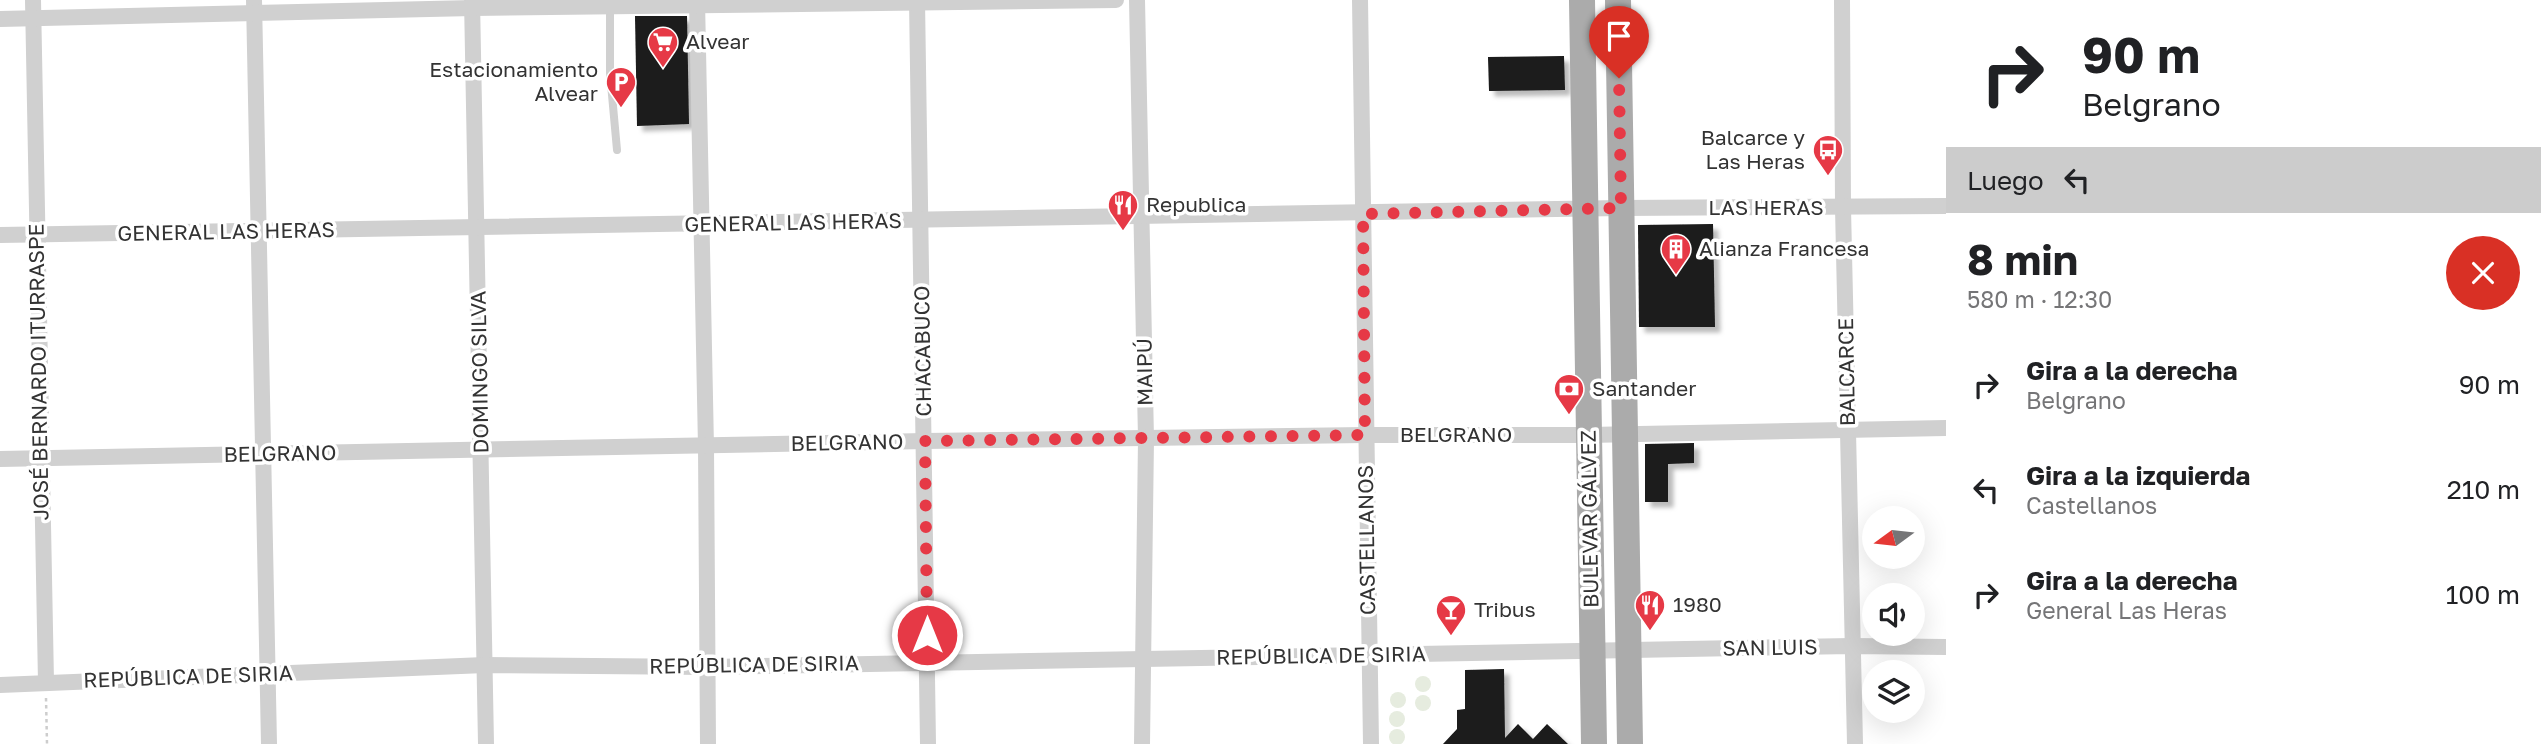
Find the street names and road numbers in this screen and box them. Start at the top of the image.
street label: LAS HERAS [1708,194,1824,220]
street label: GENERAL LAS HERAS [684,207,902,237]
street label: GENERAL LAS HERAS [117,216,335,246]
street label: JOSÉ BERNARDO ITURRASPE [22,223,54,521]
street label: CHACABUCO [908,285,936,417]
street label: DOMINGO SILVA [465,290,493,454]
street label: BALCARCE [1832,318,1860,426]
street label: MAIPÚ [1130,338,1158,406]
street label: BELGRANO [1400,421,1512,447]
street label: BELGRANO [790,428,904,456]
street label: BULEVAR GÁLVEZ [1574,430,1604,608]
street label: BELGRANO [223,439,337,467]
street label: CASTELLANOS [1352,465,1380,615]
street label: SAN LUIS [1722,633,1818,661]
street label: REPÚBLICA DE SIRIA [1216,640,1426,670]
street label: REPÚBLICA DE SIRIA [649,649,859,679]
street label: REPÚBLICA DE SIRIA [83,659,293,693]

